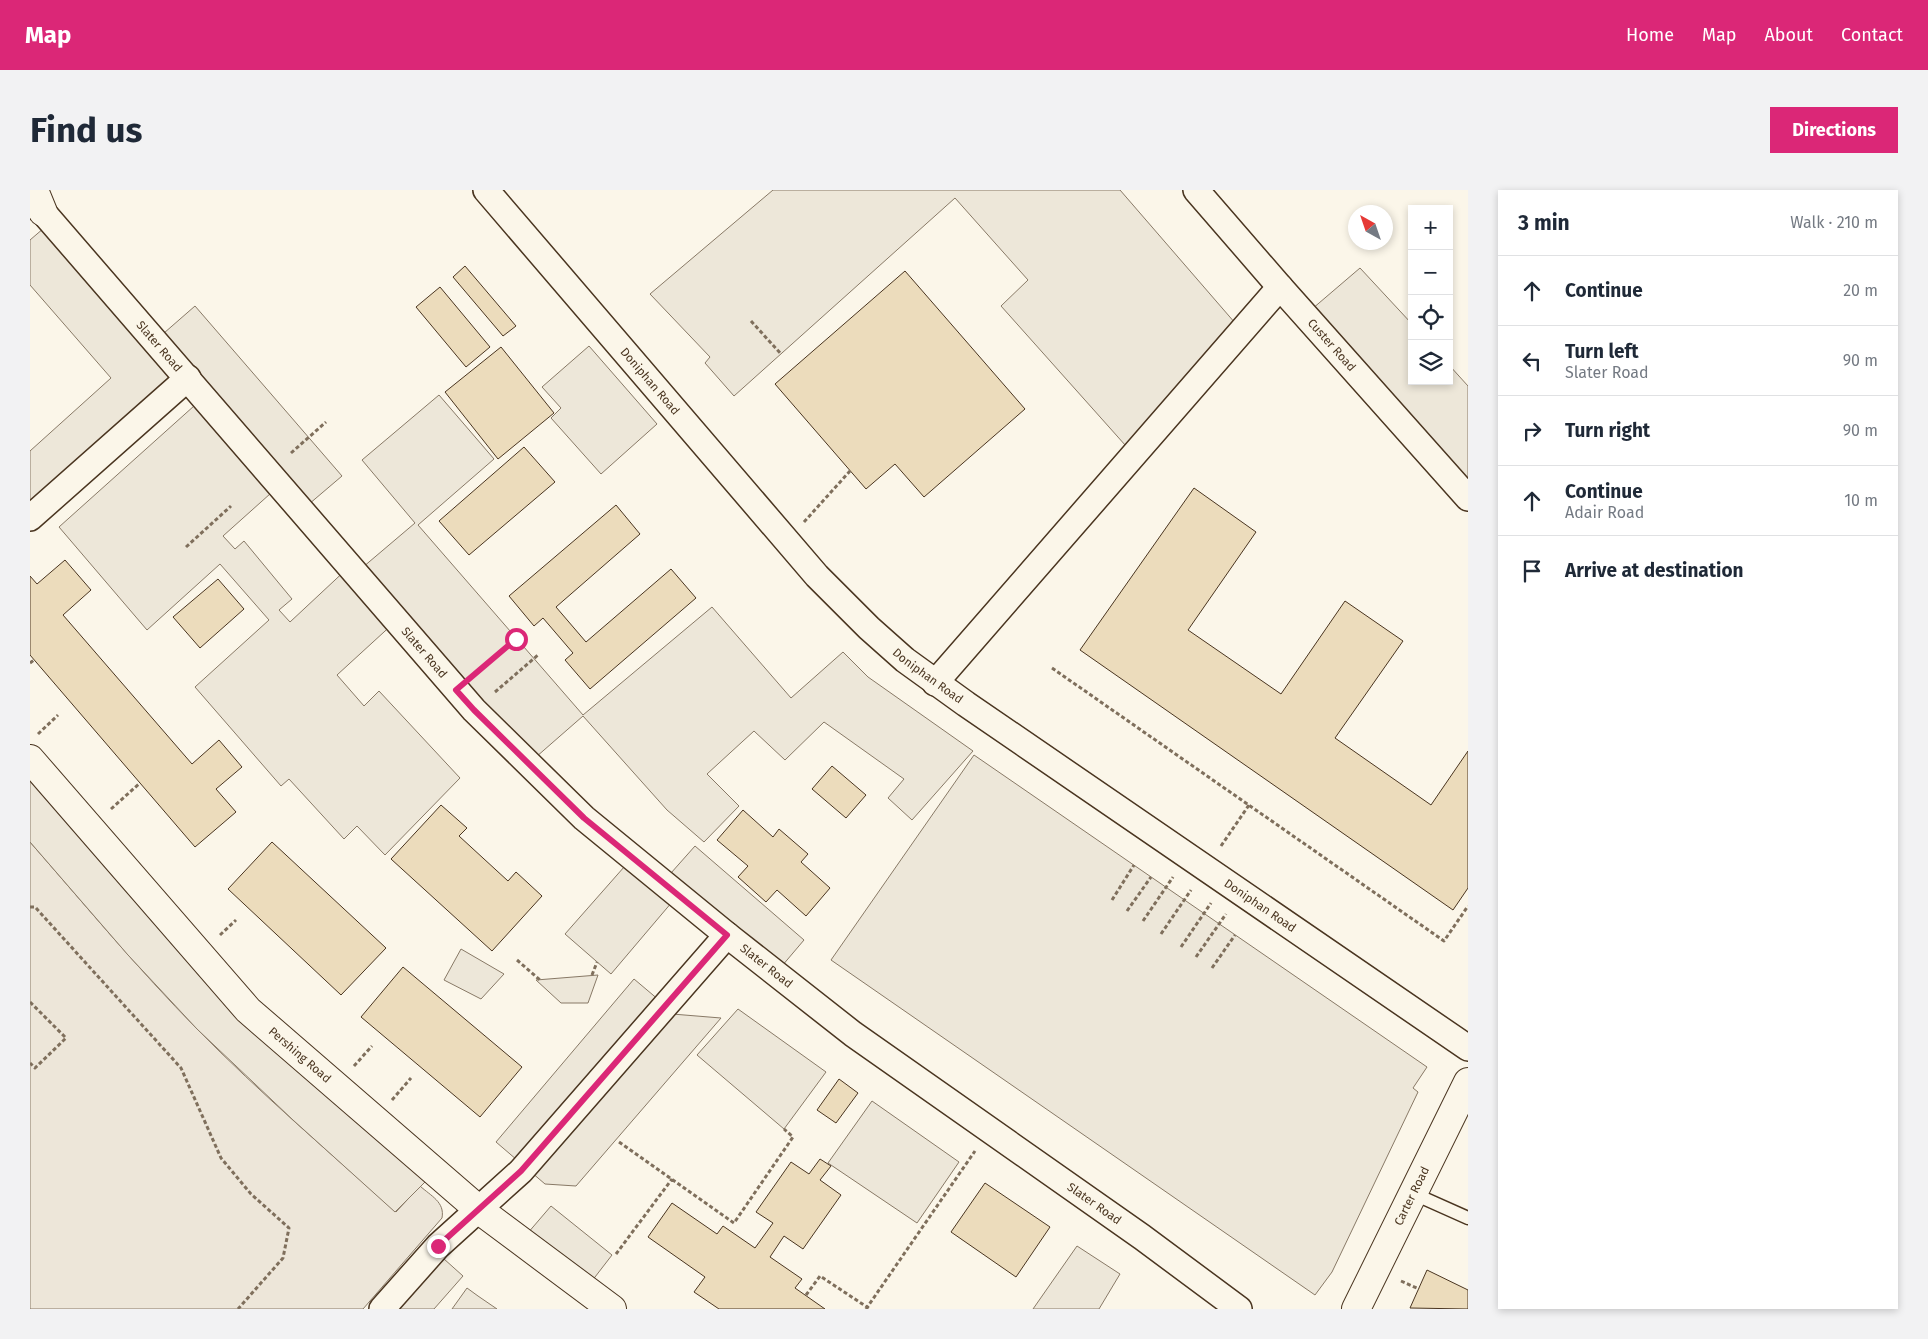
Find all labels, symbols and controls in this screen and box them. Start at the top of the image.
text: Map [25,21,71,49]
text: Home [1626,24,1674,46]
text: Map [1702,24,1736,46]
text: About [1764,24,1813,46]
text: Contact [1841,24,1903,46]
button: Directions [1770,107,1898,153]
text: Find us [30,109,142,151]
north arrow [1348,205,1393,250]
map controls [1408,205,1453,385]
button: + [1408,205,1453,250]
text: 3 min [1518,210,1570,236]
text: Walk · 210 m [1790,213,1878,232]
button: − [1408,250,1453,295]
icon: ahead [1518,277,1546,305]
text: Continue [1565,279,1643,302]
text: 20 m [1843,281,1878,300]
button: locate [1408,295,1453,340]
street label: Custer Road [1305,316,1359,374]
street label: Slater Road [133,318,185,375]
button: layers [1408,340,1453,385]
text: Turn left [1565,340,1639,363]
street label: Doniphan Road [617,345,683,418]
icon: left [1518,347,1546,375]
text: 90 m [1843,351,1878,370]
text: Slater Road [1565,363,1649,382]
icon: right [1518,417,1546,445]
text: Turn right [1565,419,1650,442]
text: 90 m [1843,421,1878,440]
text: Continue [1565,480,1643,503]
icon: ahead [1518,487,1546,515]
text: 10 m [1844,491,1878,510]
text: Adair Road [1565,503,1644,522]
icon: arrive [1518,557,1546,585]
text: Arrive at destination [1565,559,1744,582]
street label: Slater Road [398,624,450,681]
route start [505,628,528,651]
street label: Doniphan Road [890,645,966,706]
street label: Doniphan Road [1222,876,1299,935]
street label: Slater Road [737,941,795,991]
street label: Pershing Road [266,1024,334,1086]
street label: Carter Road [1391,1164,1432,1228]
street label: Slater Road [1065,1180,1124,1227]
route end [427,1235,450,1258]

